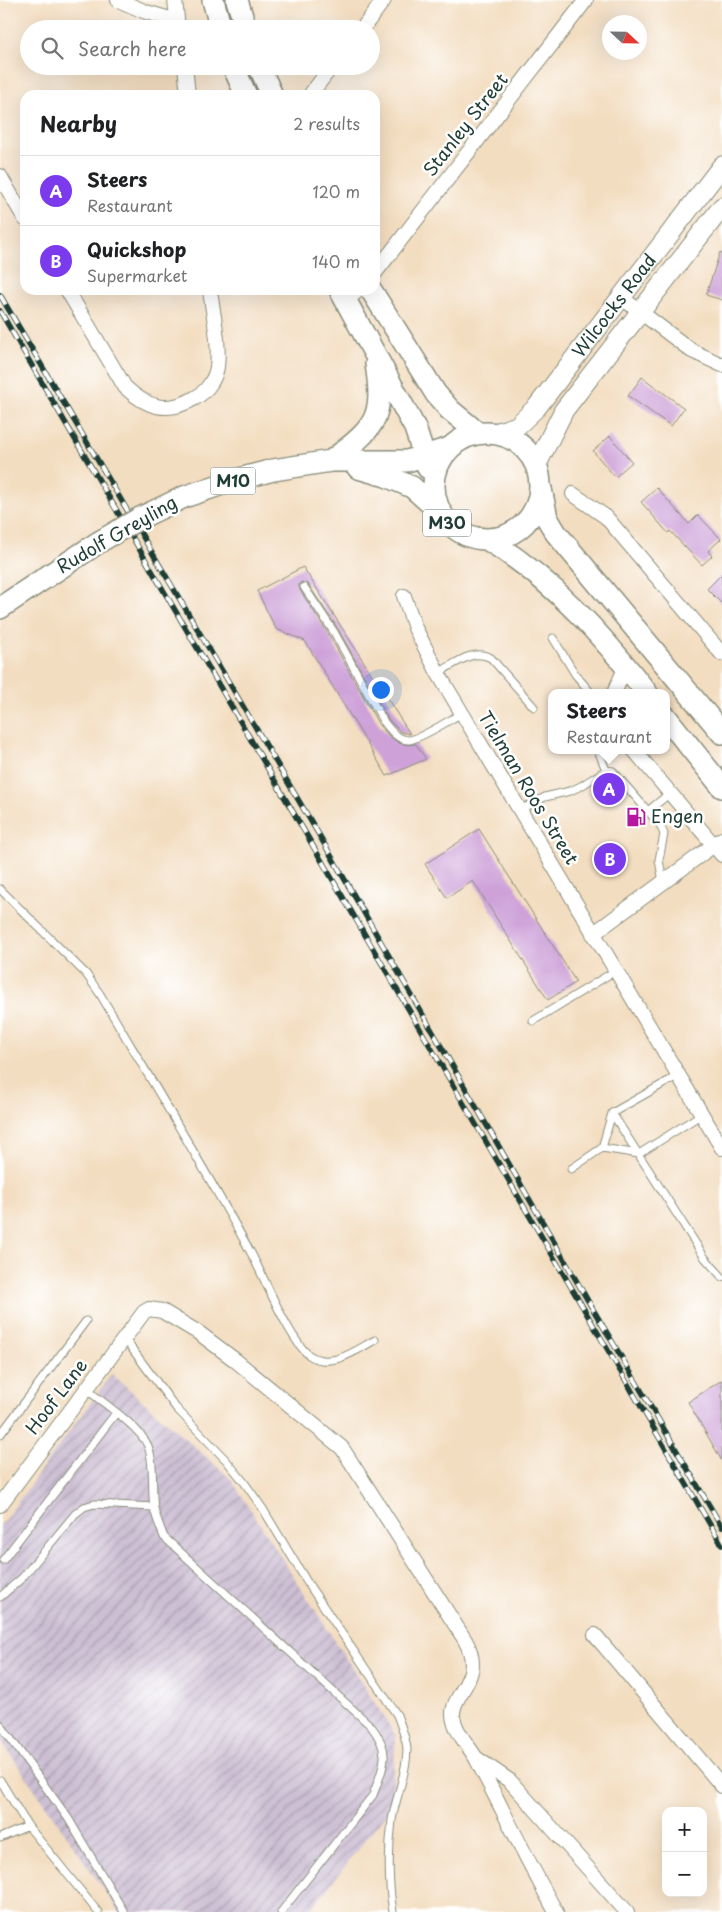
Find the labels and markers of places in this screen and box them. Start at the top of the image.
pin: A [593,770,625,808]
place label: Engen [651,802,704,829]
fuel station icon: Engen [625,806,647,828]
pin: B [594,840,626,878]

